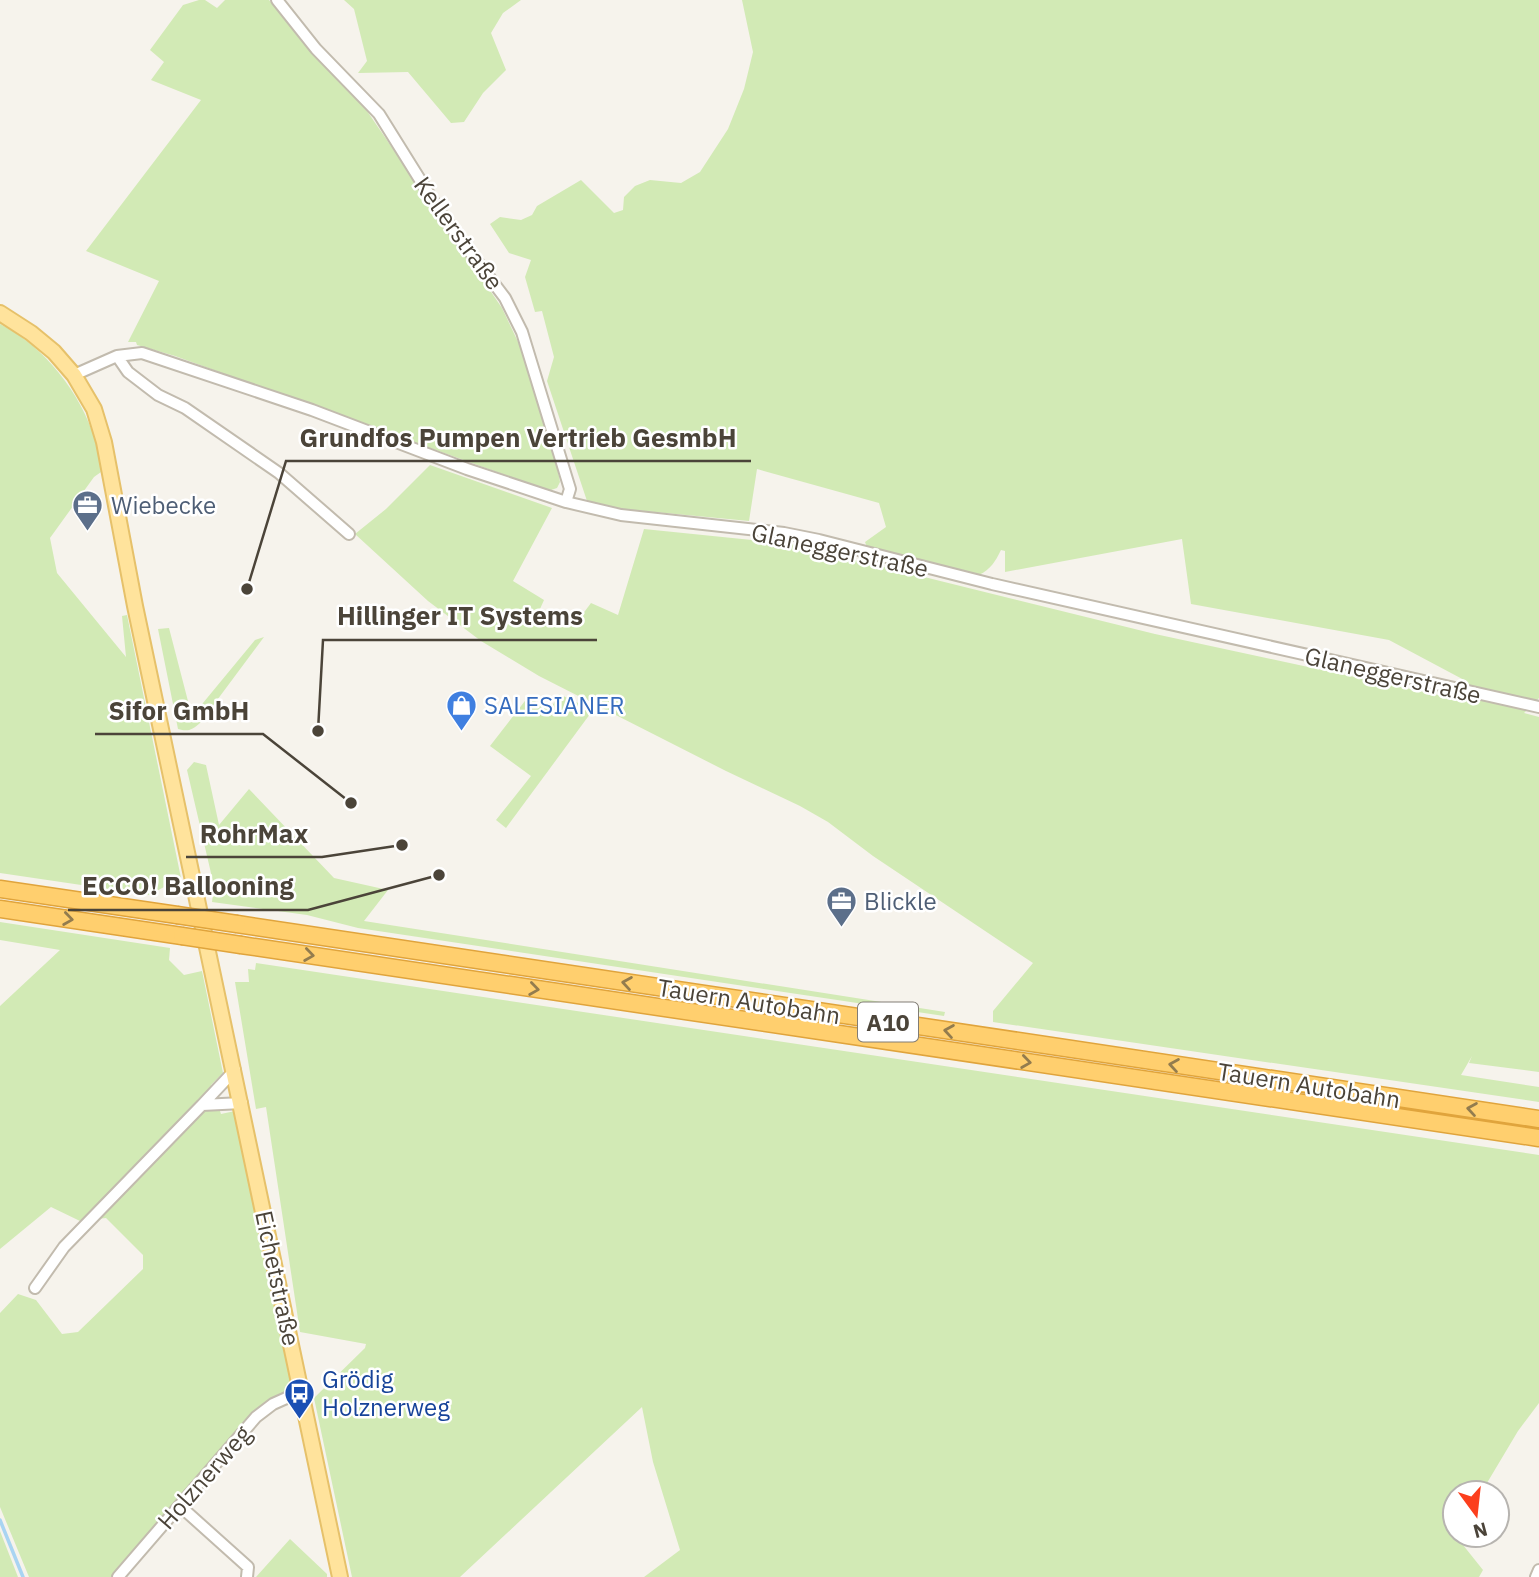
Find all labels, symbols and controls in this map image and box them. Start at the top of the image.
street label: Kellerstraße [407,170,511,296]
callout: Grundfos Pumpen Vertrieb GesmbH [286,414,751,461]
text: Grundfos Pumpen Vertrieb GesmbH [300,420,736,454]
office icon: Wiebecke [71,488,105,532]
place label: Wiebecke [111,489,216,521]
street label: Glaneggerstraße [749,516,931,584]
callout: Hillinger IT Systems [323,593,597,640]
text: Hillinger IT Systems [337,598,583,632]
street label: Glaneggerstraße [1302,639,1484,711]
callout: Sifor GmbH [95,687,263,734]
shop icon: SALESIANER [444,688,478,732]
place label: SALESIANER [484,689,625,721]
text: Sifor GmbH [109,693,249,727]
callout: RohrMax [186,810,322,857]
text: RohrMax [200,816,309,850]
callout: ECCO! Ballooning [68,863,308,910]
text: ECCO! Ballooning [82,868,295,902]
office icon: Blickle [824,884,858,928]
place label: Blickle [864,885,937,917]
one-way arrow [62,911,73,926]
one-way arrow [303,947,315,962]
street label: Tauern Autobahn [655,971,843,1031]
one-way arrow [621,976,633,991]
one-way arrow [528,981,540,996]
road number: A10 [858,1002,918,1042]
one-way arrow [943,1024,955,1039]
one-way arrow [1020,1054,1031,1069]
street label: Tauern Autobahn [1215,1055,1403,1115]
one-way arrow [1168,1057,1180,1072]
one-way arrow [1466,1102,1477,1117]
street label: Eichetstraße [248,1208,308,1348]
place label: Grödig Holznerweg [322,1363,450,1423]
bus stop icon: Grödig Holznerweg [282,1376,316,1420]
street label: Holznerweg [150,1418,258,1536]
north arrow [1441,1479,1511,1549]
text: N [1471,1517,1490,1544]

